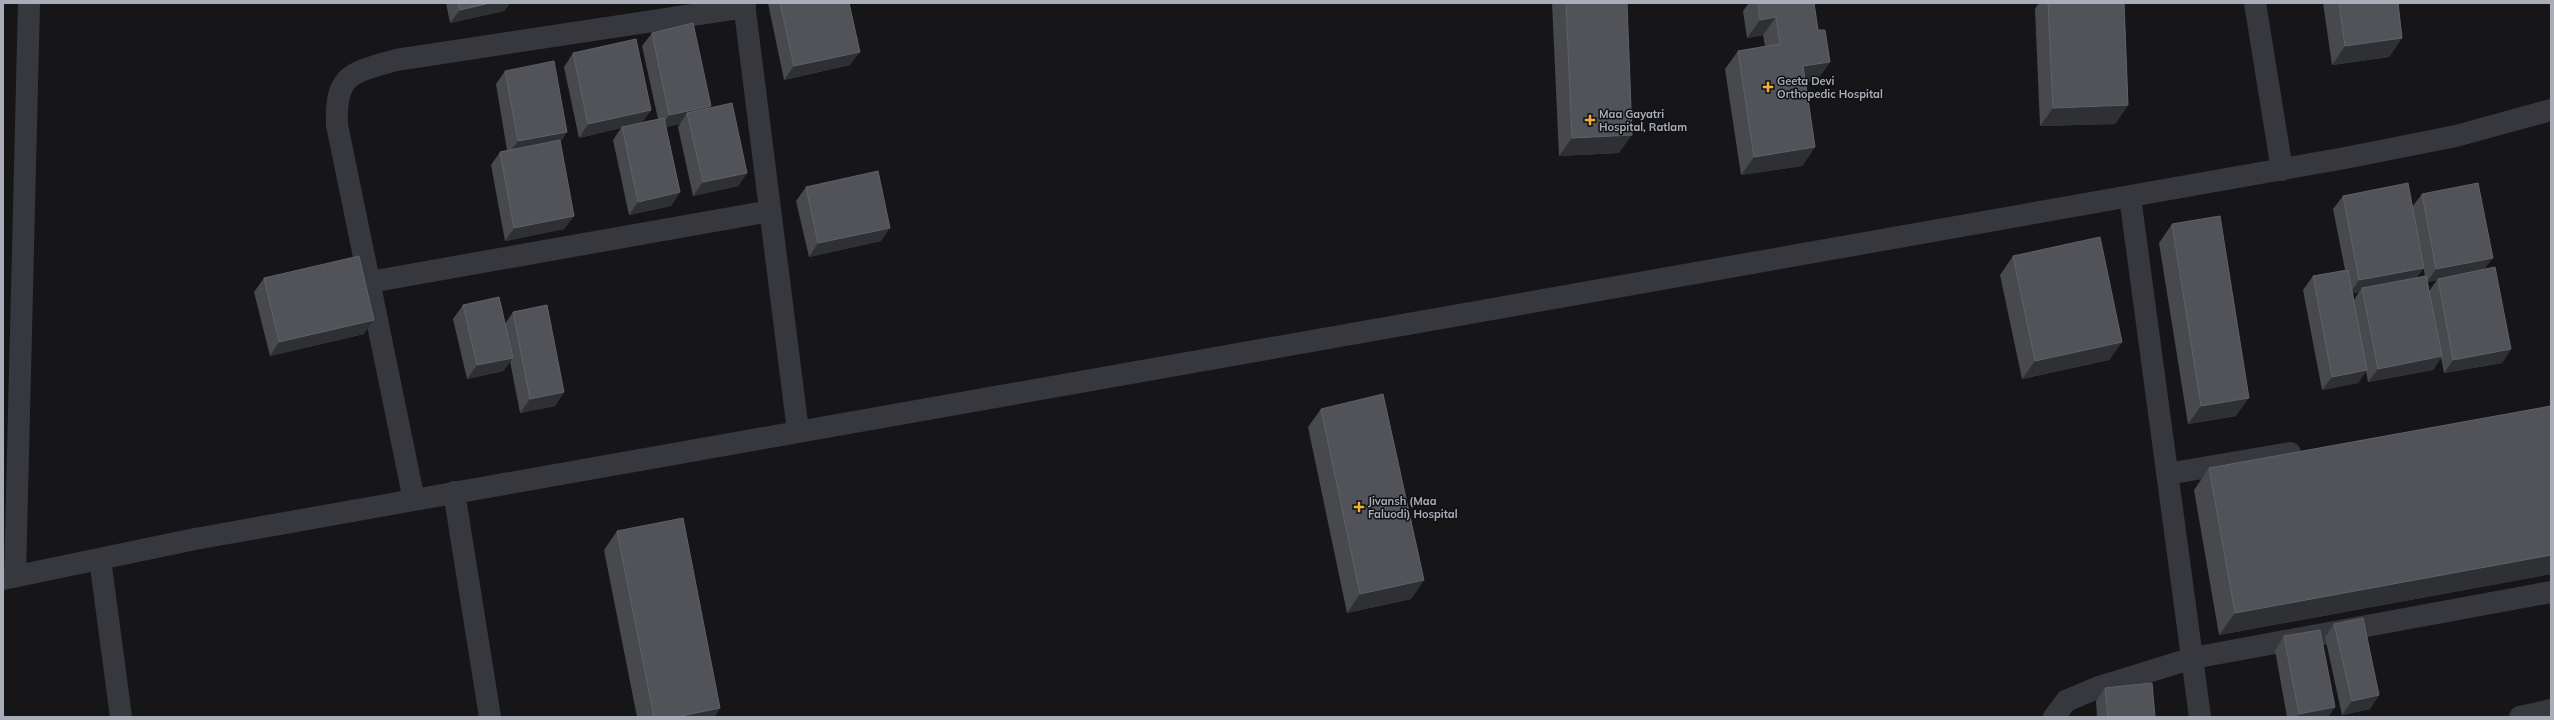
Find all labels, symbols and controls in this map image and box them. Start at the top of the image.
place label: Geeta Devi Orthopedic Hospital [1777,74,1883,101]
marker: Geeta Devi Orthopedic Hospital [1762,81,1774,93]
place label: Maa Gayatri Hospital, Ratlam [1599,107,1687,134]
marker: Maa Gayatri Hospital, Ratlam [1584,114,1596,126]
place label: Jivansh (Maa Faluodi) Hospital [1368,494,1458,521]
marker: Jivansh (Maa Faluodi) Hospital [1353,501,1365,513]

